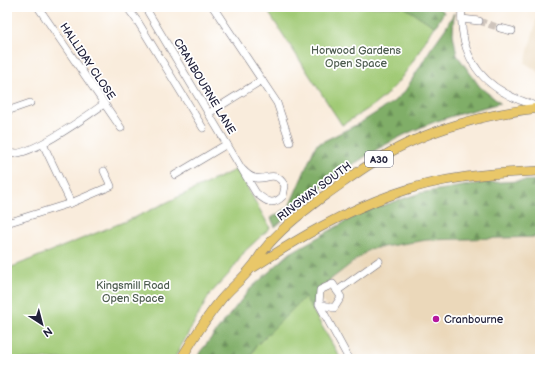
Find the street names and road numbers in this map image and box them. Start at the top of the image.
street label: HALLIDAY CLOSE [57,20,118,102]
street label: CRANBOURNE LANE [171,36,238,137]
road number: A30 [365,151,393,167]
street label: RINGWAY SOUTH [275,159,354,224]

